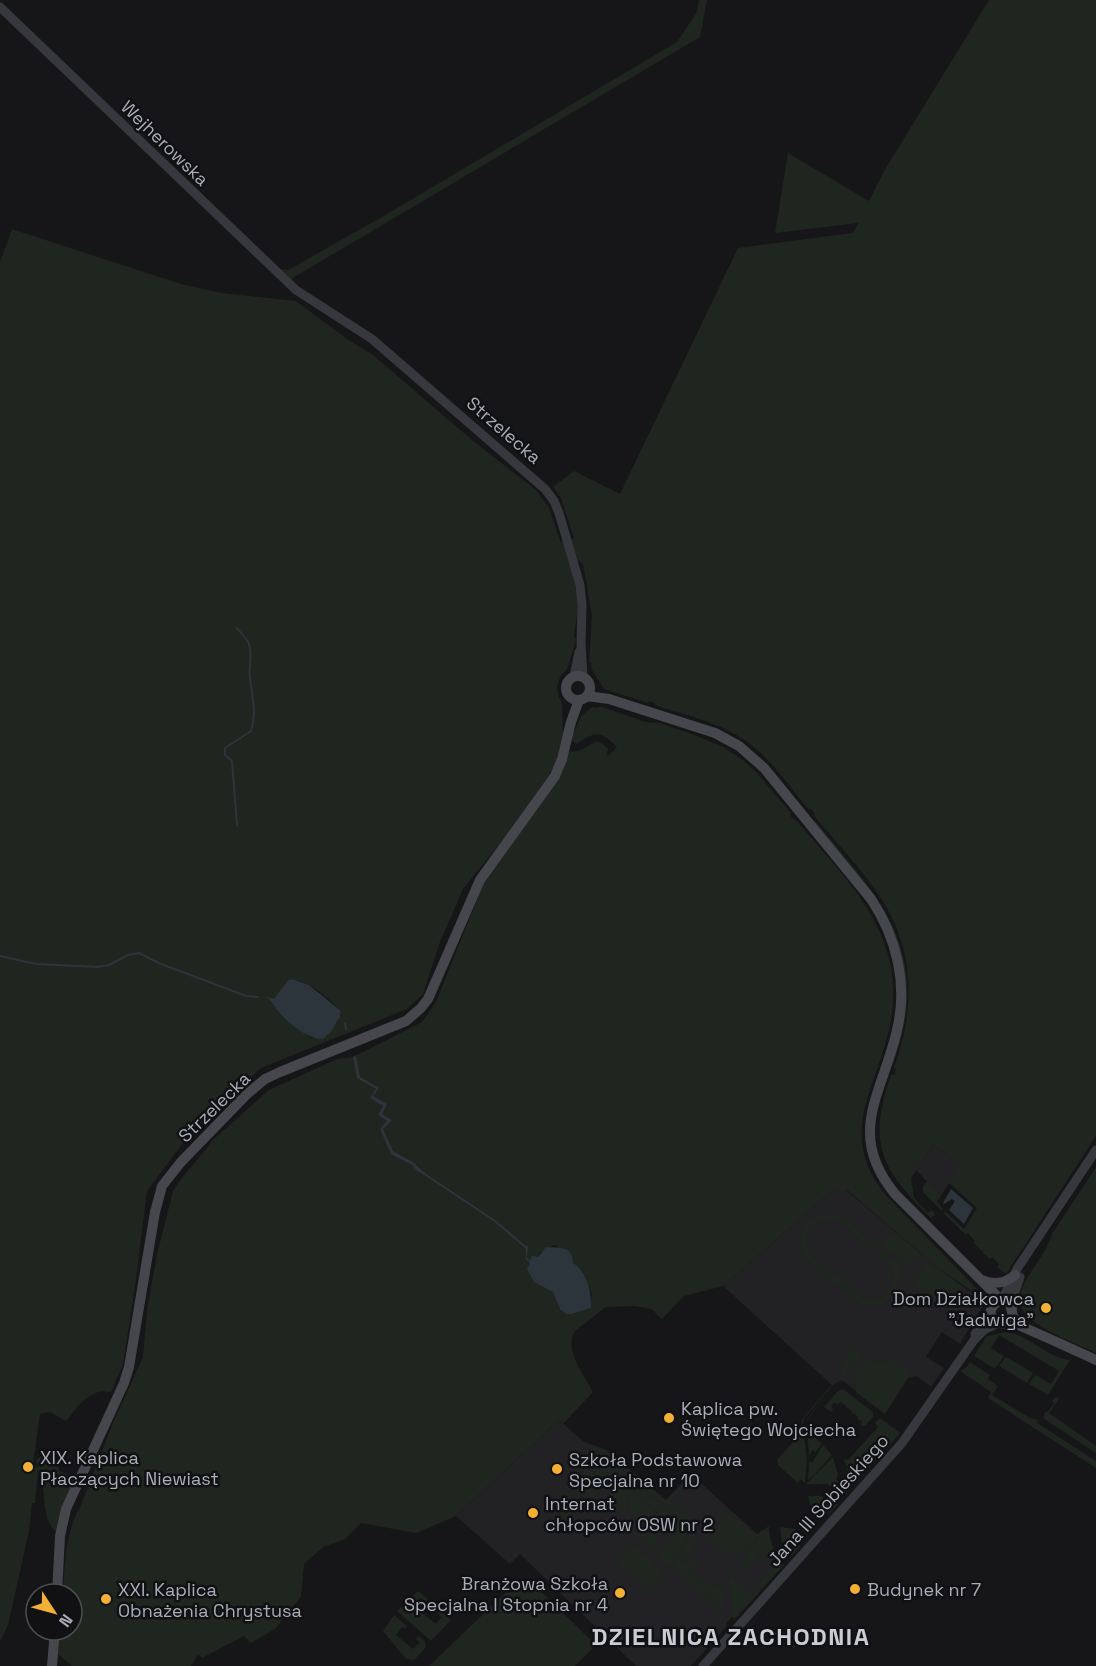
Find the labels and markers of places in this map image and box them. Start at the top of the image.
place label: Dom Działkowca "Jadwiga" [893,1287,1034,1331]
marker: Dom Działkowca "Jadwiga" [1039,1301,1053,1315]
place label: Kaplica pw. Świętego Wojciecha [681,1397,856,1441]
marker: Kaplica pw. Świętego Wojciecha [662,1411,676,1425]
place label: XIX. Kaplica Płaczących Niewiast [40,1446,219,1490]
place label: Szkoła Podstawowa Specjalna nr 10 [569,1448,742,1492]
marker: XIX. Kaplica Płaczących Niewiast [21,1460,35,1474]
marker: Szkoła Podstawowa Specjalna nr 10 [550,1462,564,1476]
place label: Internat chłopców OSW nr 2 [545,1492,714,1536]
marker: Internat chłopców OSW nr 2 [526,1506,540,1520]
place label: Branżowa Szkoła Specjalna I Stopnia nr 4 [404,1572,608,1616]
place label: XXI. Kaplica Obnażenia Chrystusa [118,1578,302,1622]
place label: Budynek nr 7 [867,1578,981,1601]
marker: Budynek nr 7 [848,1582,862,1596]
marker: Branżowa Szkoła Specjalna I Stopnia nr 4 [613,1586,627,1600]
marker: XXI. Kaplica Obnażenia Chrystusa [99,1592,113,1606]

